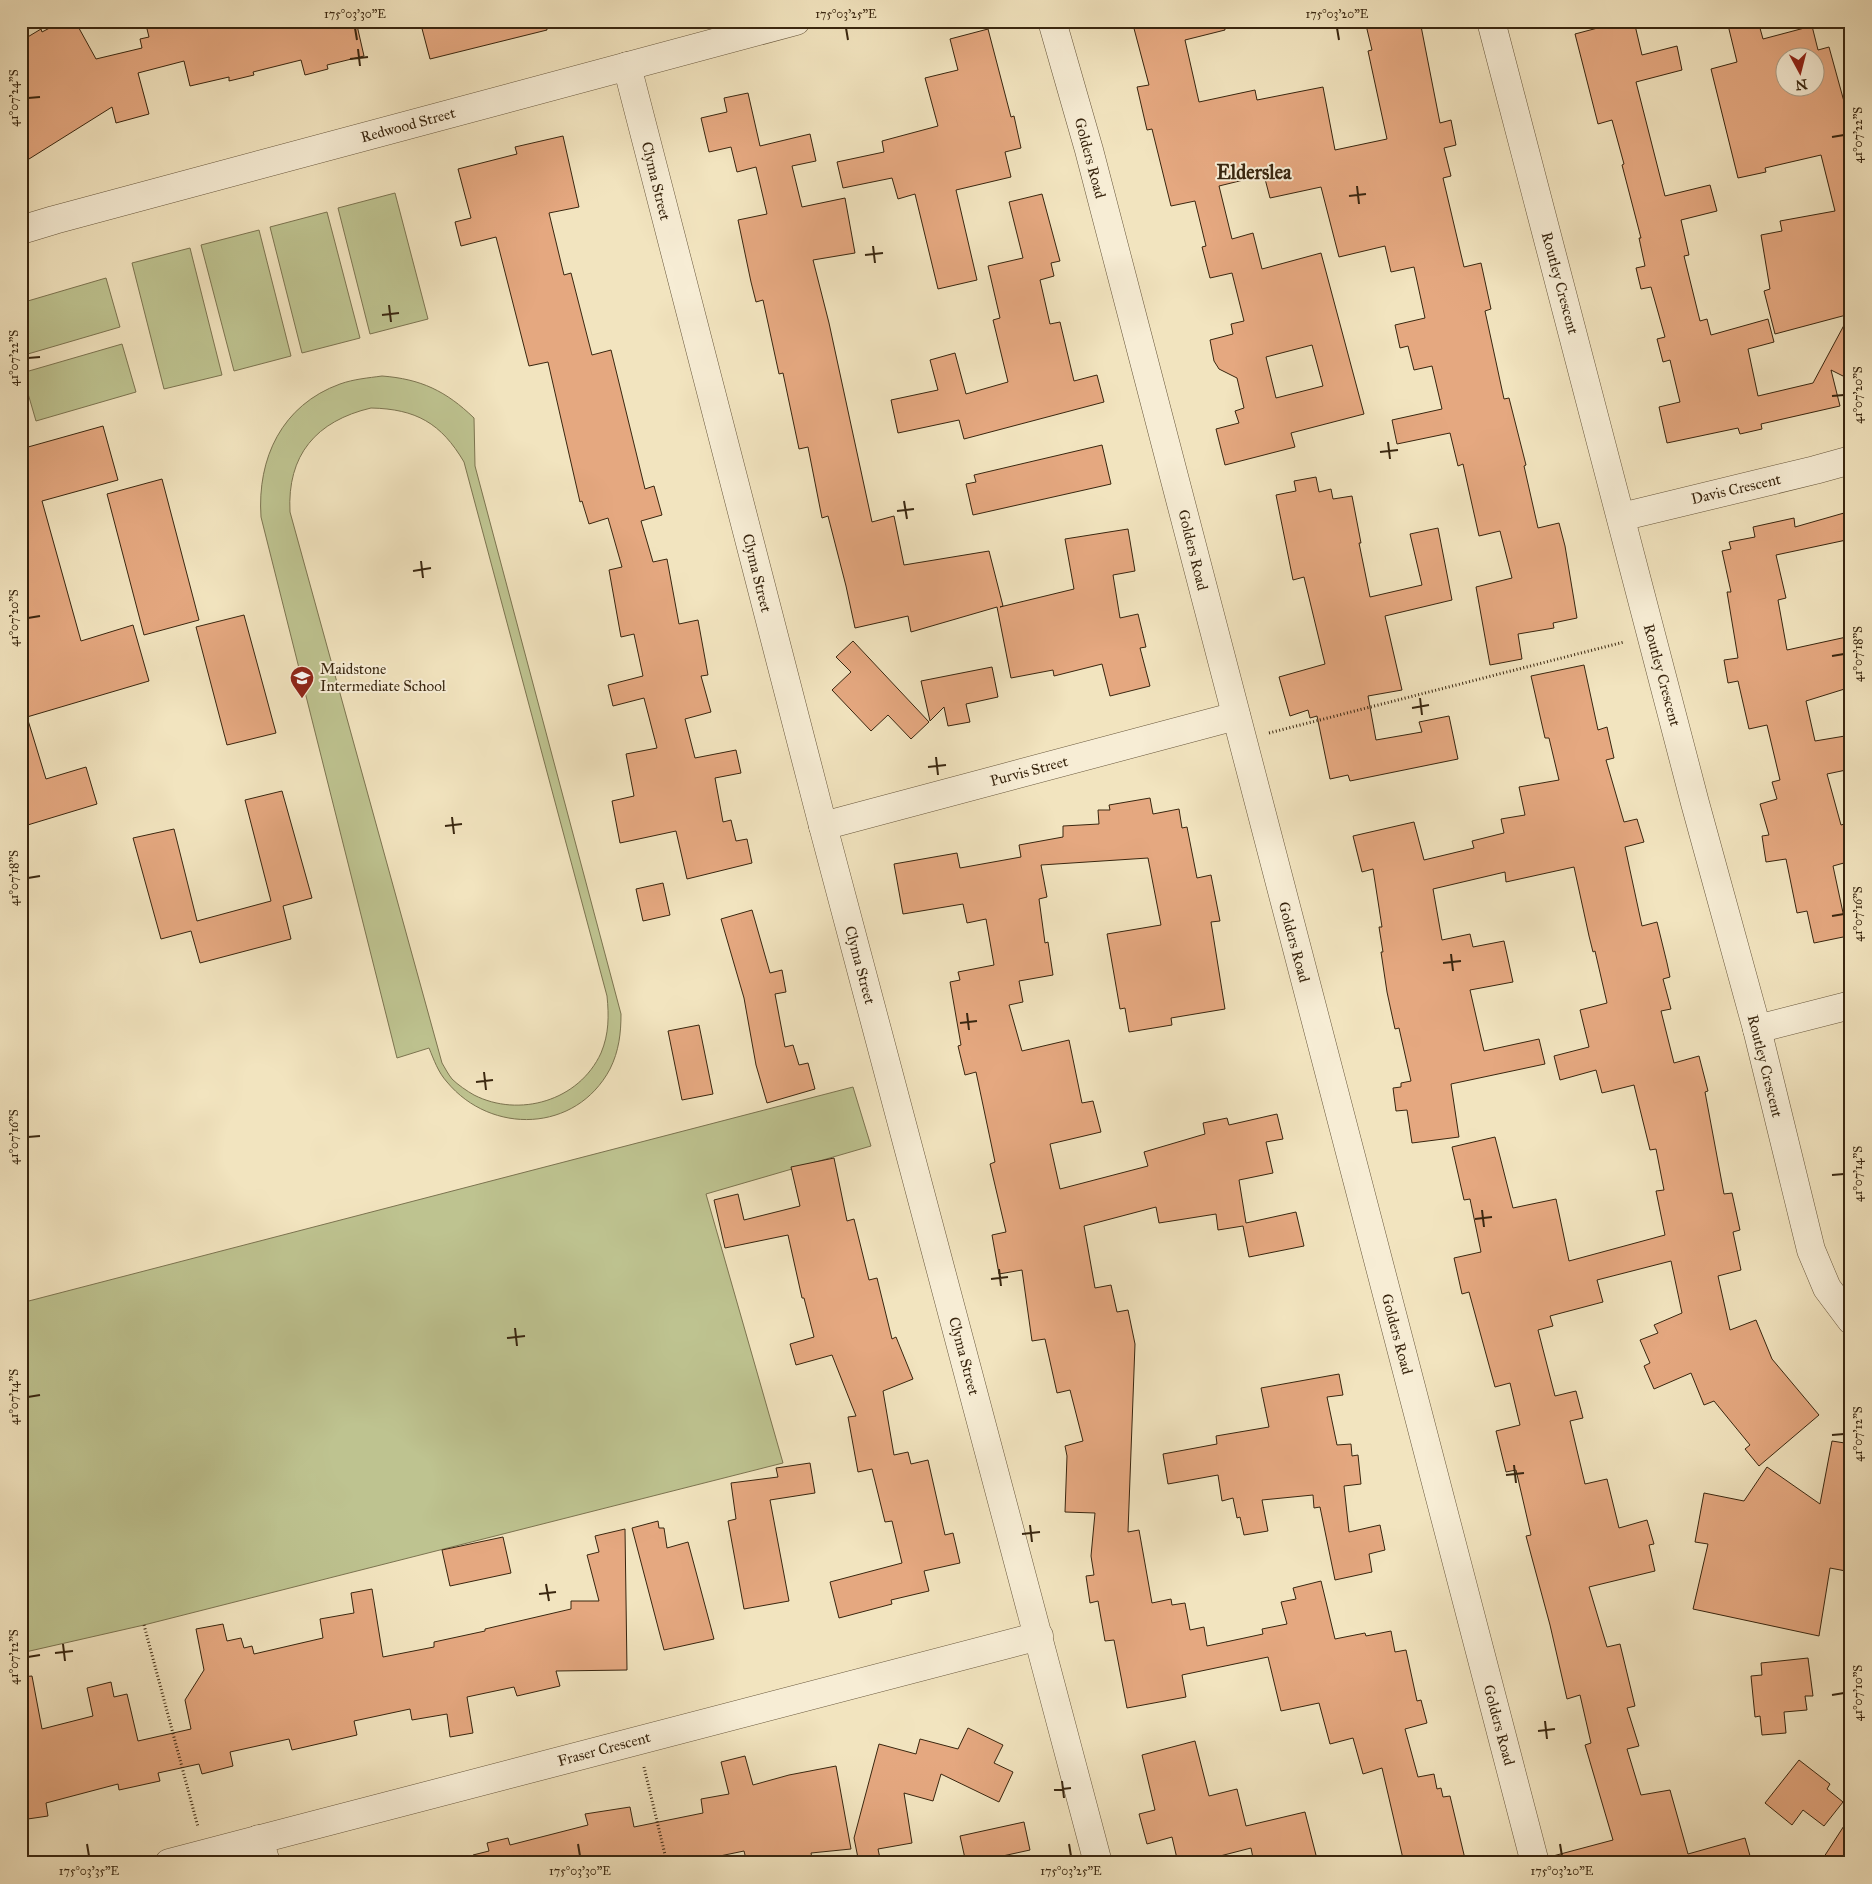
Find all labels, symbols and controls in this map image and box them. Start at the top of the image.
text: 175°03'30"E [324,7,386,21]
text: 175°03'25"E [815,7,877,21]
text: 175°03'20"E [1306,7,1369,21]
north arrow [1774,48,1824,98]
text: 41°07'24"S [7,69,21,127]
text: N [1794,75,1808,94]
street label: Redwood Street [359,104,458,146]
text: 41°07'22"S [1851,107,1865,163]
street label: Golders Road [1071,116,1110,201]
street label: Clyma Street [638,140,675,223]
district label: Elderslea [1217,160,1292,184]
street label: Routley Crescent [1538,230,1582,337]
text: 41°07'22"S [7,330,21,386]
text: 41°07'20"S [1851,366,1865,424]
street label: Davis Crescent [1689,470,1783,508]
street label: Golders Road [1174,508,1212,593]
street label: Clyma Street [739,532,776,615]
text: 41°07'20"S [7,589,21,647]
street label: Routley Crescent [1640,622,1684,729]
text: 41°07'18"S [1851,626,1865,682]
place label: Maidstone Intermediate School [320,660,447,695]
school or university icon: Maidstone Intermediate School [289,665,315,699]
street label: Purvis Street [988,752,1071,790]
text: 41°07'18"S [7,850,21,906]
text: 41°07'16"S [1851,886,1865,942]
street label: Golders Road [1275,900,1314,985]
street label: Clyma Street [841,924,879,1007]
street label: Routley Crescent [1744,1013,1787,1120]
text: 41°07'16"S [7,1109,21,1165]
text: 41°07'14"S [1851,1146,1865,1202]
street label: Golders Road [1378,1292,1417,1377]
street label: Clyma Street [945,1315,983,1398]
text: 41°07'14"S [7,1369,21,1425]
text: 41°07'12"S [1851,1406,1865,1462]
text: 41°07'12"S [7,1629,21,1685]
text: 41°07'10"S [1851,1665,1865,1721]
street label: Golders Road [1480,1683,1519,1768]
street label: Fraser Crescent [556,1728,653,1770]
text: 175°03'35"E [59,1864,120,1878]
text: 175°03'30"E [549,1864,611,1878]
text: 175°03'25"E [1040,1864,1102,1878]
text: 175°03'20"E [1531,1864,1594,1878]

